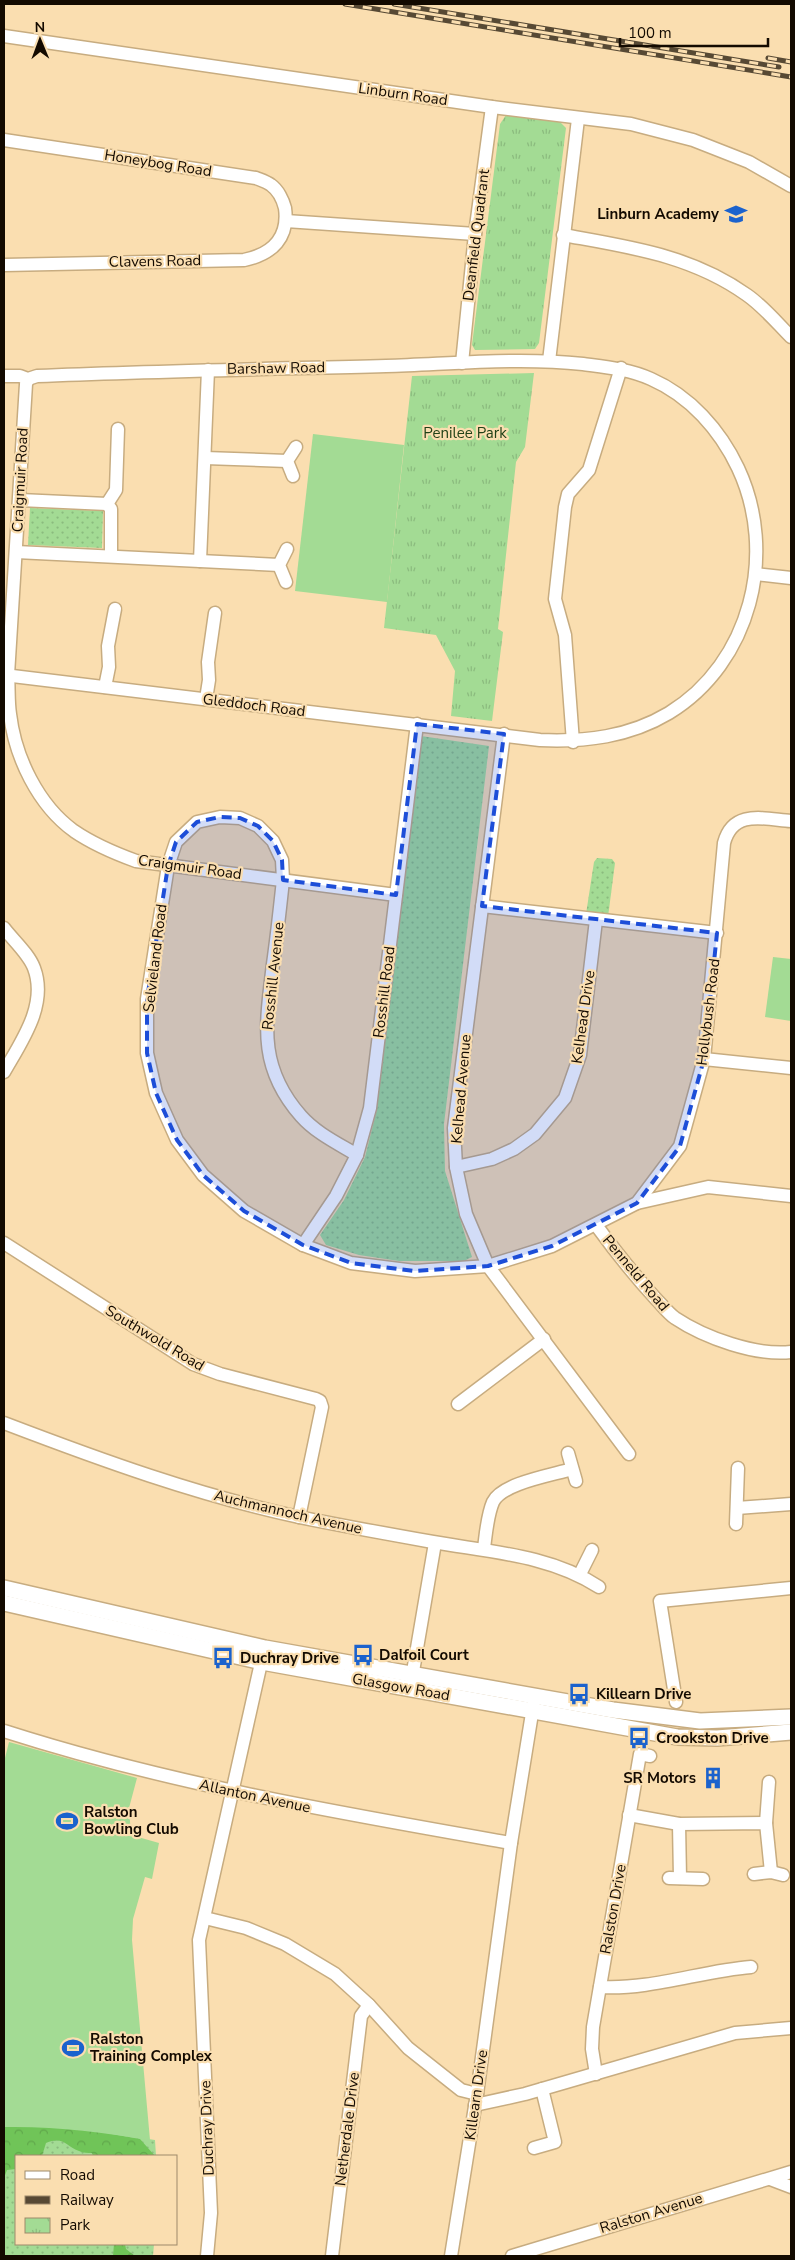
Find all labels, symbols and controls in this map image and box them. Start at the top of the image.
north arrow [15,15,65,65]
scale bar [620,15,768,47]
text: N [34,18,45,37]
text: 100 m [628,23,672,43]
street label: Linburn Road [357,78,449,110]
street label: Honeybog Road [103,145,213,181]
street label: Deanfield Quadrant [458,167,494,302]
school or university icon: Linburn Academy [723,201,749,227]
place label: Linburn Academy [597,204,719,224]
street label: Clavens Road [109,250,201,272]
street label: Barshaw Road [227,357,325,379]
park label: Penilee Park [423,423,507,443]
street label: Craigmuir Road [7,427,33,533]
street label: Gleddoch Road [202,689,306,721]
street label: Craigmuir Road [137,850,243,884]
street label: Selvieland Road [138,903,172,1013]
street label: Rosshill Avenue [257,921,289,1031]
street label: Rosshill Road [368,945,400,1039]
street label: Hollybush Road [692,957,724,1067]
street label: Kelhead Drive [567,969,599,1065]
street label: Kelhead Avenue [446,1033,476,1145]
street label: Penneld Road [598,1231,674,1315]
street label: Southwold Road [102,1300,208,1376]
street label: Auchmannoch Avenue [212,1485,364,1539]
bus stop icon: Dalfoil Court [350,1642,376,1668]
bus stop icon: Duchray Drive [210,1645,236,1671]
place label: Dalfoil Court [379,1645,469,1665]
place label: Duchray Drive [240,1648,339,1668]
street label: Glasgow Road [351,1669,451,1705]
bus stop icon: Killearn Drive [566,1681,592,1707]
place label: Killearn Drive [596,1684,691,1704]
bus stop icon: Crookston Drive [626,1725,652,1751]
place label: Crookston Drive [656,1728,769,1748]
building icon: SR Motors [700,1765,726,1791]
place label: SR Motors [623,1768,696,1788]
street label: Allanton Avenue [198,1774,312,1818]
place label: Ralston Bowling Club [84,1802,179,1839]
sports icon: Ralston Bowling Club [54,1808,80,1834]
street label: Ralston Drive [595,1862,631,1956]
place label: Ralston Training Complex [90,2029,213,2066]
sports icon: Ralston Training Complex [60,2035,86,2061]
street label: Killearn Drive [460,2049,492,2141]
street label: Netherdale Drive [330,2071,364,2187]
street label: Duchray Drive [195,2080,219,2176]
legend [15,2155,178,2245]
text: Road [60,2165,95,2185]
street label: Ralston Avenue [597,2188,705,2238]
text: Railway [60,2190,114,2210]
text: Park [60,2215,90,2235]

